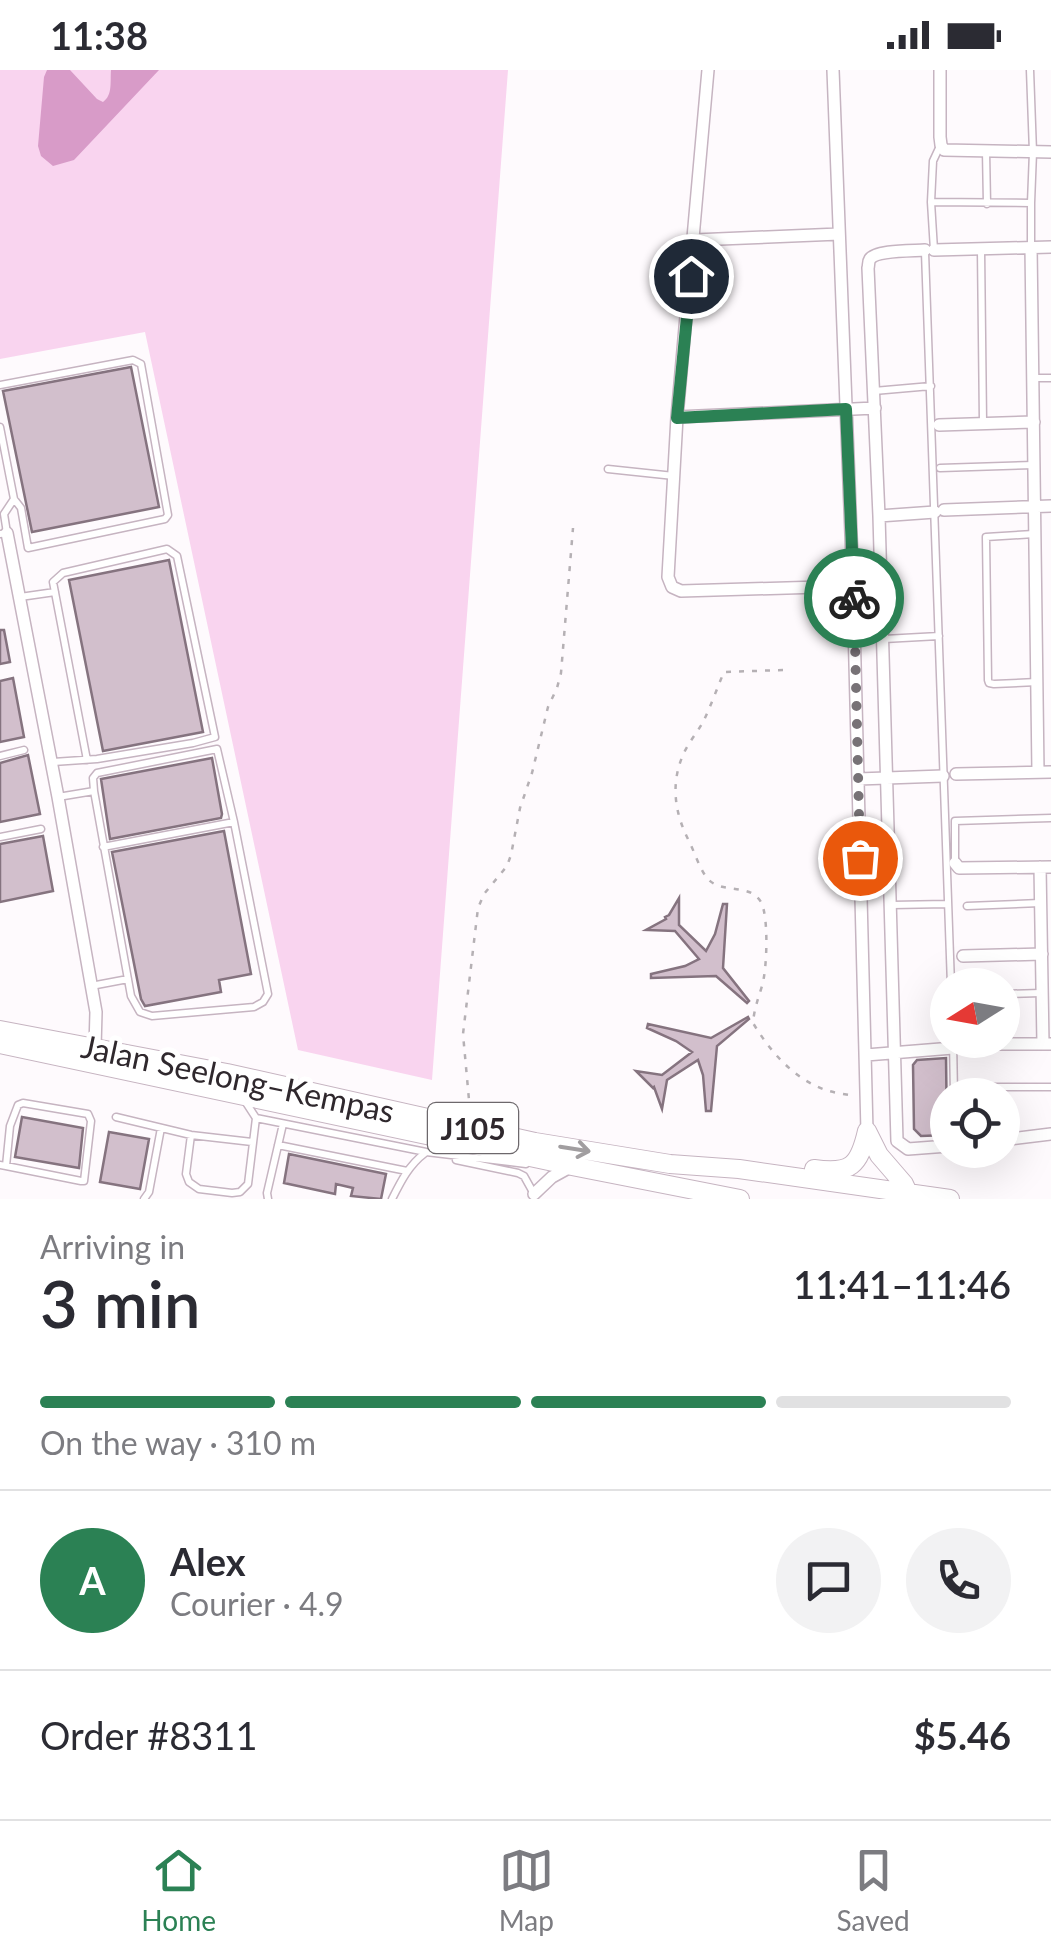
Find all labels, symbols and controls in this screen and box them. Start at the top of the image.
text: 11:38 [50,12,148,58]
pin [649,234,734,319]
icon: home [664,249,719,304]
courier [804,548,904,648]
icon: bike [827,571,882,626]
pin [818,816,903,901]
icon: bag [833,831,888,886]
north arrow [930,968,1020,1058]
map controls [930,968,1020,1168]
street label: Jalan Seelong–Kempas [78,1026,398,1130]
button: locate [930,1078,1020,1168]
road number: J105 [428,1103,518,1153]
one-way arrow [559,1140,591,1158]
text: Arriving in [40,1227,185,1266]
text: 11:41–11:46 [793,1261,1011,1307]
text: 3 min [40,1264,200,1342]
text: On the way · 310 m [40,1423,316,1462]
button: chat [776,1528,881,1633]
button: phone [906,1528,1011,1633]
text: Alex [170,1538,246,1584]
text: A [79,1557,106,1603]
text: Courier · 4.9 [170,1584,344,1623]
text: Order #8311 [40,1712,257,1758]
text: $5.46 [914,1712,1011,1758]
tab: Home [141,1843,216,1937]
tab: Map [499,1843,554,1937]
tab: Saved [837,1843,910,1937]

